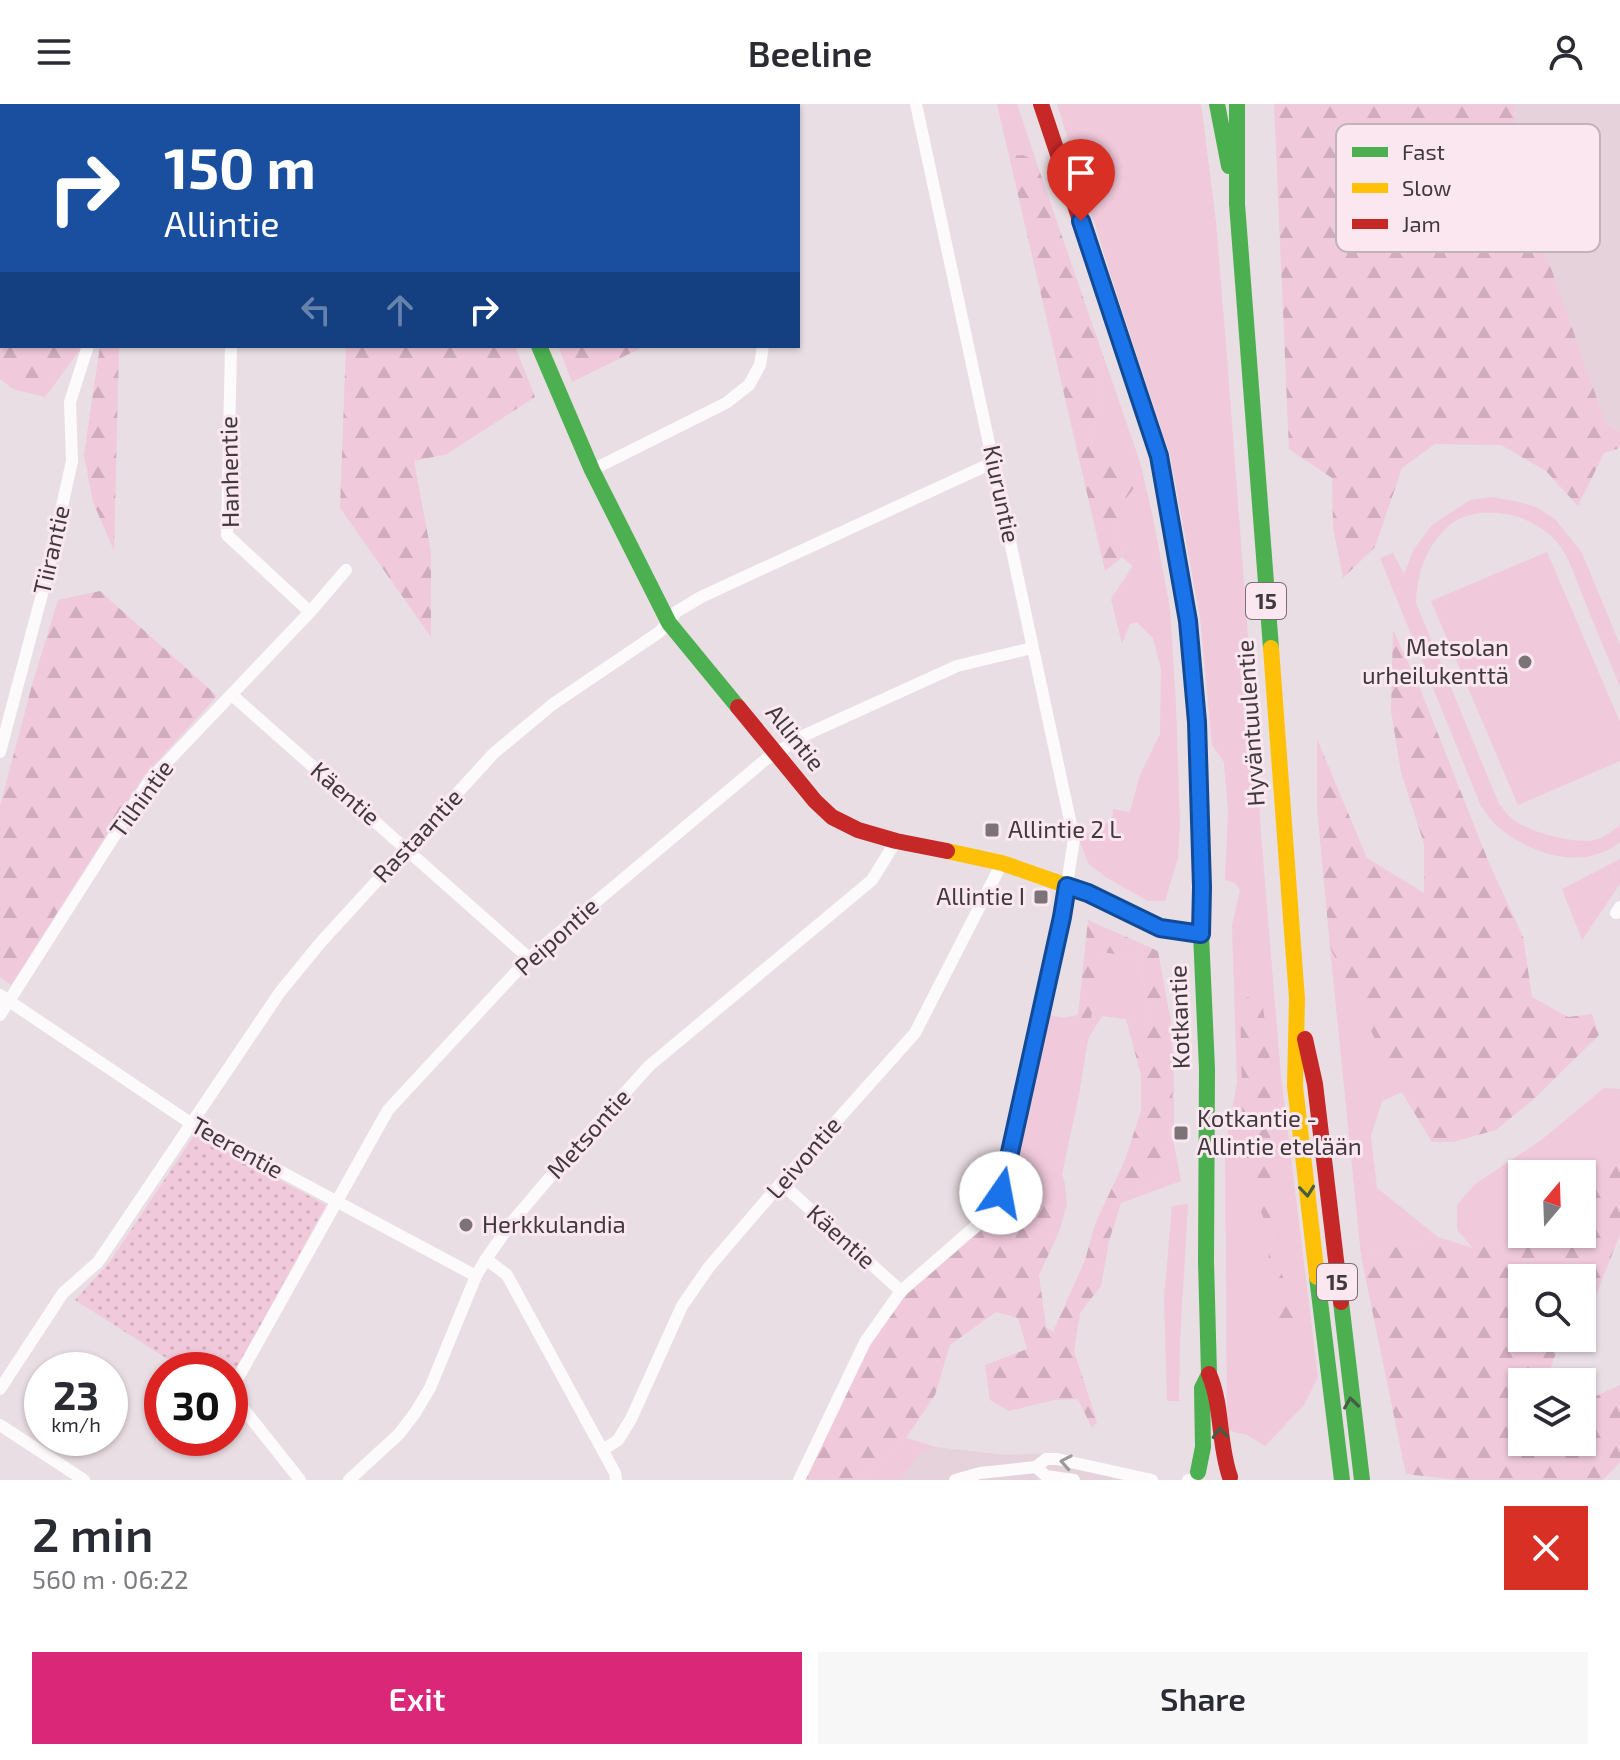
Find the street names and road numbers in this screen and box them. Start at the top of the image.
street label: Hanhentie [213,416,244,528]
street label: Kiuruntie [978,442,1027,545]
street label: Tiirantie [26,502,75,597]
road number: 15 [1246,583,1286,619]
street label: Hyväntuulentie [1229,639,1270,807]
street label: Allintie [761,698,832,776]
street label: Tilhintie [103,754,179,843]
street label: Käentie [305,755,387,831]
street label: Rastaantie [366,782,468,888]
street label: Peipontie [508,891,604,981]
street label: Kotkantie [1162,965,1195,1070]
street label: Metsontie [540,1082,636,1184]
street label: Teerentie [186,1109,289,1184]
street label: Leivontie [759,1110,846,1204]
street label: Käentie [802,1198,882,1274]
road number: 15 [1317,1264,1357,1300]

